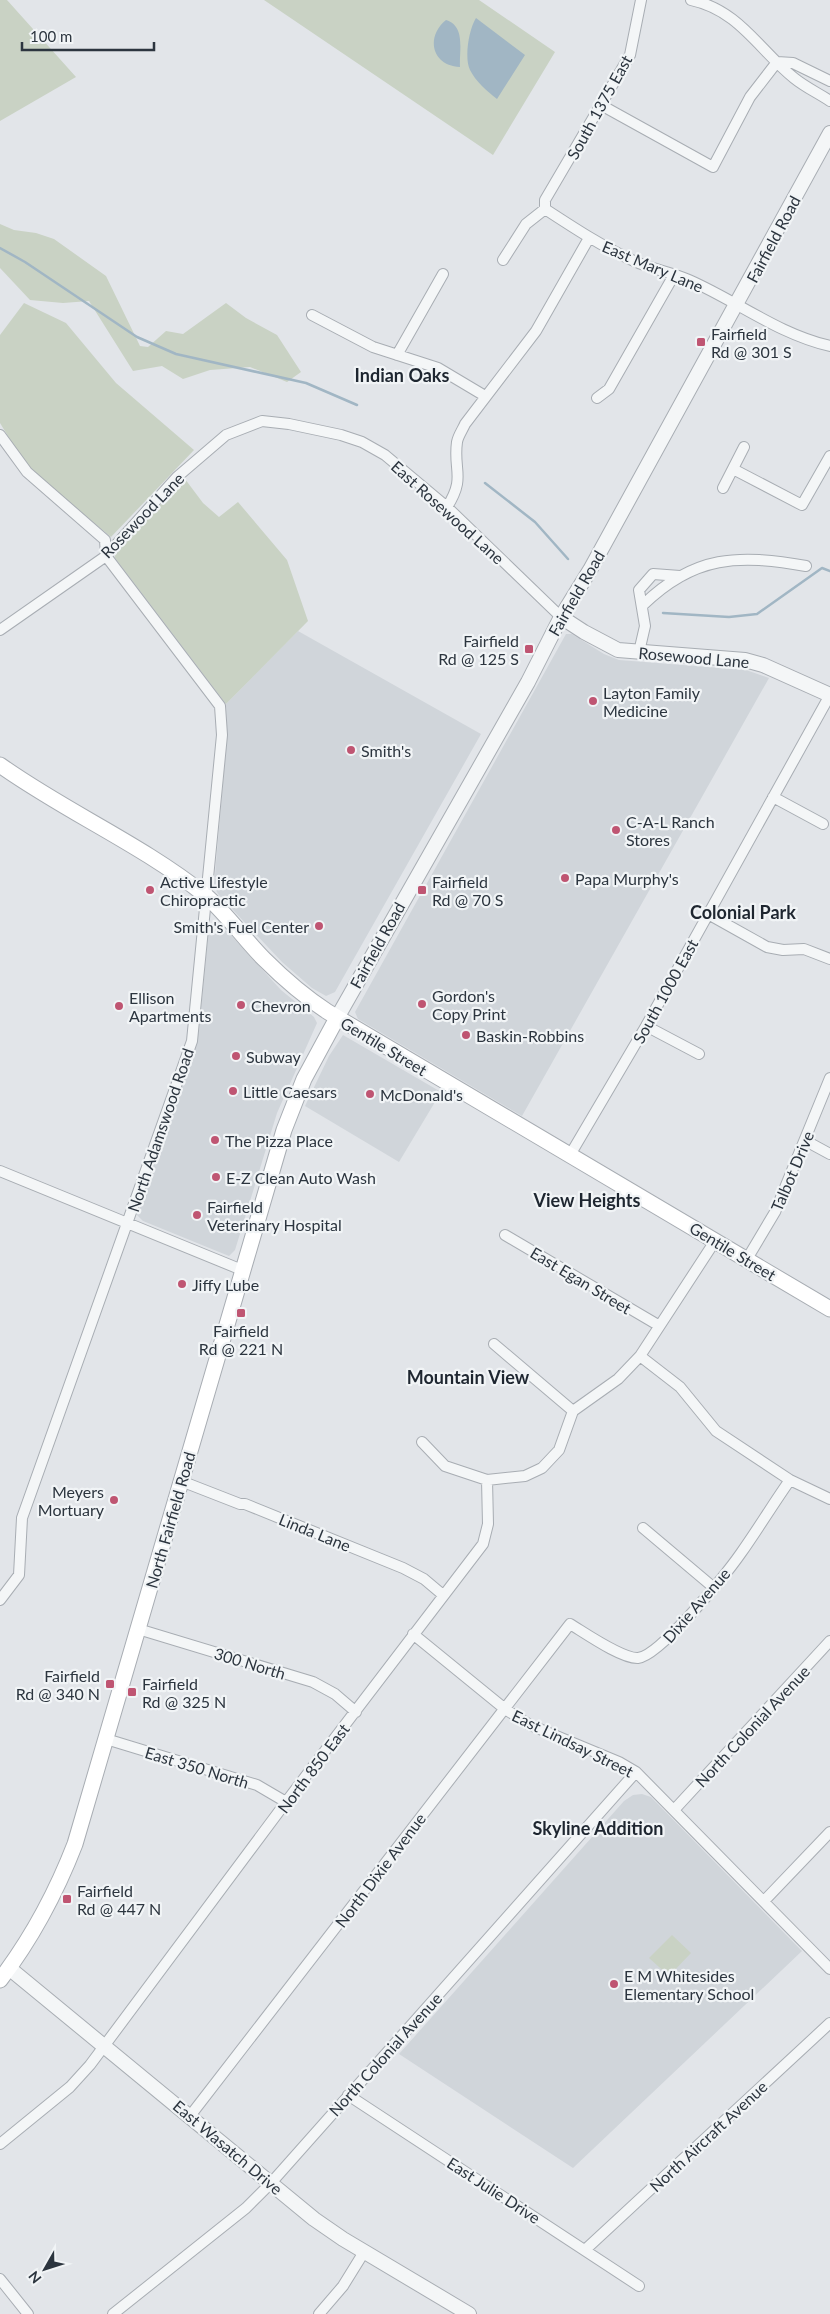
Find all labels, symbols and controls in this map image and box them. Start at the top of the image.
scale bar [22,20,155,52]
text: 100 m [30,27,72,45]
street label: South 1375 East [562,51,636,162]
street label: Fairfield Road [742,192,804,286]
street label: East Mary Lane [600,236,706,296]
place label: Fairfield Rd @ 301 S [711,324,792,361]
marker: Fairfield Rd @ 301 S [695,336,707,348]
district label: Indian Oaks [355,364,449,386]
street label: East Rosewood Lane [388,456,508,568]
street label: Rosewood Lane [97,468,187,562]
street label: Fairfield Road [544,547,608,639]
place label: Fairfield Rd @ 125 S [438,631,519,668]
marker: Fairfield Rd @ 125 S [523,643,535,655]
street label: Rosewood Lane [638,643,750,671]
place label: Layton Family Medicine [603,683,701,720]
marker: Layton Family Medicine [587,695,599,707]
place label: Smith's [361,741,411,760]
marker: Smith's [345,744,357,756]
place label: C-A-L Ranch Stores [626,812,715,849]
marker: C-A-L Ranch Stores [610,824,622,836]
place label: Papa Murphy's [575,869,679,888]
place label: Active Lifestyle Chiropractic [160,872,268,909]
place label: Fairfield Rd @ 70 S [432,872,503,909]
marker: Papa Murphy's [559,872,571,884]
marker: Active Lifestyle Chiropractic [144,884,156,896]
marker: Fairfield Rd @ 70 S [416,884,428,896]
street label: Fairfield Road [346,899,408,991]
district label: Colonial Park [690,901,796,923]
place label: Smith's Fuel Center [173,917,309,936]
marker: Smith's Fuel Center [313,920,325,932]
street label: South 1000 East [628,935,702,1046]
place label: Gordon's Copy Print [432,986,506,1023]
place label: Ellison Apartments [129,988,211,1025]
place label: Chevron [251,996,311,1015]
marker: Gordon's Copy Print [416,998,428,1010]
marker: Chevron [235,999,247,1011]
marker: Ellison Apartments [113,1000,125,1012]
street label: Gentile Street [337,1013,431,1079]
place label: Baskin-Robbins [476,1026,584,1045]
marker: Baskin-Robbins [460,1029,472,1041]
street label: North Adamswood Road [123,1046,197,1214]
place label: Subway [246,1047,302,1066]
marker: Subway [230,1050,242,1062]
place label: Little Caesars [243,1082,337,1101]
marker: Little Caesars [227,1085,239,1097]
place label: McDonald's [380,1085,463,1104]
marker: McDonald's [364,1088,376,1100]
street label: Talbot Drive [767,1128,817,1214]
place label: The Pizza Place [225,1131,333,1150]
marker: The Pizza Place [209,1134,221,1146]
place label: E-Z Clean Auto Wash [226,1168,376,1187]
marker: E-Z Clean Auto Wash [210,1171,222,1183]
district label: View Heights [533,1189,641,1211]
place label: Fairfield Veterinary Hospital [207,1197,342,1234]
marker: Fairfield Veterinary Hospital [191,1209,203,1221]
street label: Gentile Street [686,1218,780,1284]
street label: East Egan Street [527,1242,635,1318]
place label: Jiffy Lube [192,1275,259,1294]
marker: Jiffy Lube [176,1278,188,1290]
marker: Fairfield Rd @ 221 N [235,1307,247,1319]
place label: Fairfield Rd @ 221 N [199,1321,283,1358]
district label: Mountain View [407,1366,530,1388]
street label: North Fairfield Road [141,1450,199,1590]
place label: Meyers Mortuary [38,1482,105,1519]
marker: Meyers Mortuary [108,1494,120,1506]
street label: Linda Lane [276,1509,354,1555]
street label: Dixie Avenue [658,1564,734,1646]
street label: 300 North [212,1643,288,1683]
street label: North Colonial Avenue [691,1661,813,1791]
place label: Fairfield Rd @ 340 N [16,1666,100,1703]
place label: Fairfield Rd @ 325 N [142,1674,226,1711]
marker: Fairfield Rd @ 340 N [104,1678,116,1690]
marker: Fairfield Rd @ 325 N [126,1686,138,1698]
street label: East Lindsay Street [509,1705,637,1781]
street label: North 850 East [273,1719,353,1817]
street label: East 350 North [143,1742,251,1792]
street label: North Dixie Avenue [331,1809,429,1931]
district label: Skyline Addition [533,1817,663,1839]
place label: Fairfield Rd @ 447 N [77,1881,161,1918]
marker: Fairfield Rd @ 447 N [61,1893,73,1905]
place label: E M Whitesides Elementary School [624,1966,754,2003]
marker: E M Whitesides Elementary School [608,1978,620,1990]
street label: North Colonial Avenue [325,1989,445,2119]
street label: North Aircraft Avenue [645,2077,771,2195]
street label: East Wasatch Drive [170,2096,286,2198]
street label: East Julie Drive [444,2153,544,2227]
north arrow [20,2244,70,2294]
text: N [25,2268,45,2287]

